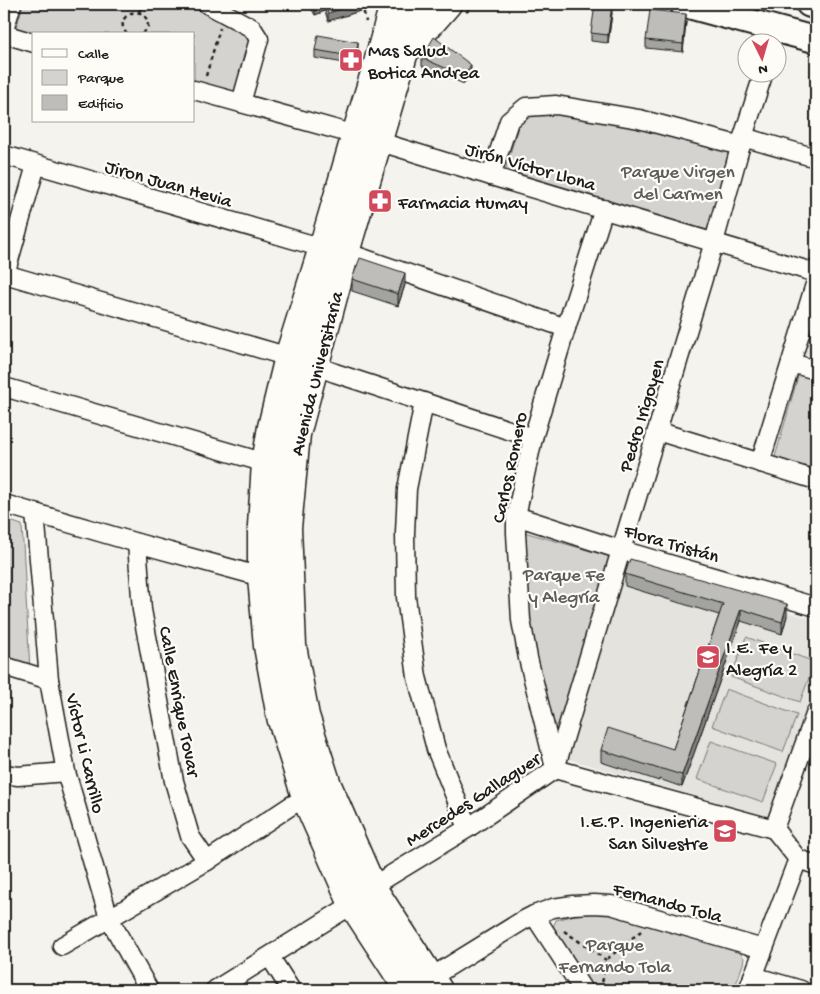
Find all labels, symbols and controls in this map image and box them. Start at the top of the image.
legend [32,32,195,122]
north arrow [738,32,788,82]
place label: Mas Salud Botica Andrea [367,41,481,86]
text: Calle [78,46,109,64]
pharmacy icon: Mas Salud Botica Andrea [338,47,364,73]
text: N [758,60,768,77]
text: Parque [77,70,124,88]
text: Edificio [78,96,124,114]
street label: Jirón Víctor Llona [462,139,599,198]
street label: Jiron Juan Hevia [102,156,236,215]
park label: Parque Virgen del Carmen [620,162,735,207]
pharmacy icon: Farmacia Humay [367,188,393,214]
place label: Farmacia Humay [397,193,528,216]
street label: Avenida Universitaria [287,288,350,458]
street label: Pedro Irigoyen [615,357,671,476]
street label: Carlos Romero [488,410,534,525]
street label: Flora Tristán [620,521,721,570]
park label: Parque Fe y Alegría [522,565,605,610]
street label: Calle Enrique Tovar [152,625,204,781]
place label: I.E. Fe y Alegría 2 [726,638,797,683]
school or university icon: I.E. Fe y Alegría 2 [695,644,721,670]
street label: Víctor Li Carrillo [58,691,109,816]
street label: Mercedes Gallaguer [402,748,548,853]
place label: I.E.P. Ingenieria San Silvestre [580,812,709,857]
school or university icon: I.E.P. Ingenieria San Silvestre [712,818,738,844]
street label: Fernando Tola [609,878,726,930]
park label: Parque Fernando Tola [558,935,673,980]

